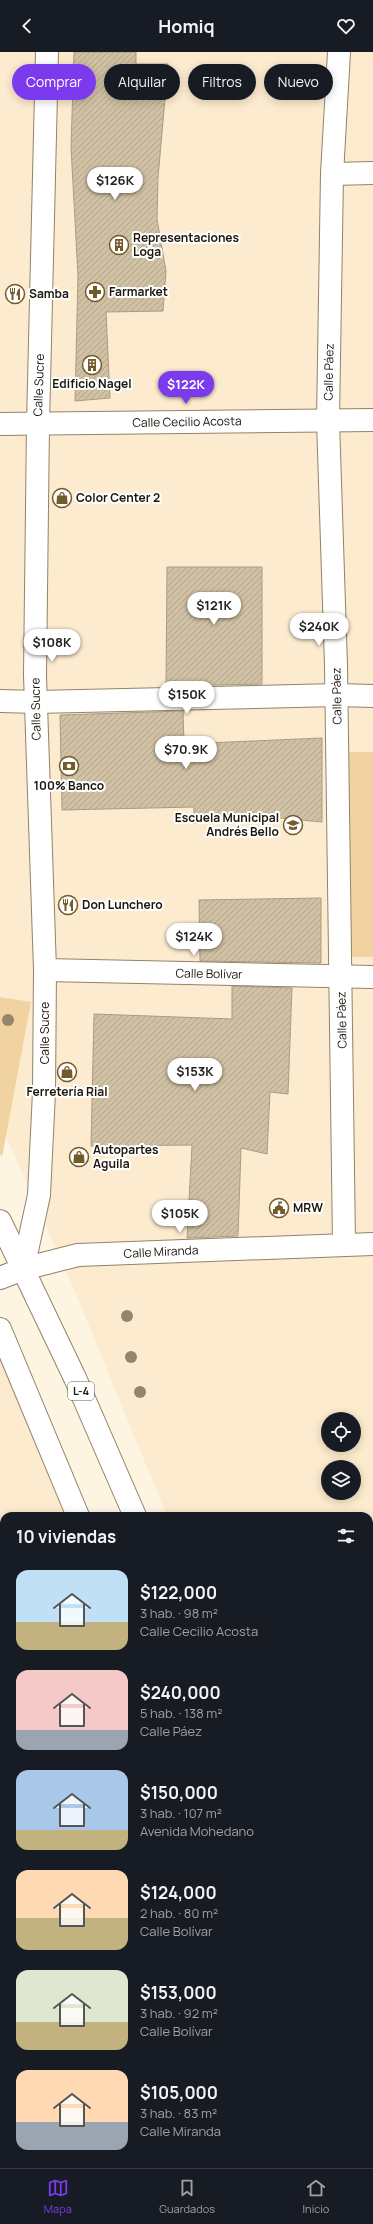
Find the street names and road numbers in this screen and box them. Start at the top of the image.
street label: Calle Páez [320,343,337,401]
street label: Calle Sucre [29,353,48,417]
street label: Calle Cecilio Acosta [132,412,242,431]
street label: Calle Páez [328,667,345,725]
street label: Calle Sucre [26,678,45,740]
street label: Calle Bolívar [175,964,243,983]
street label: Calle Páez [333,991,350,1049]
street label: Calle Sucre [36,1002,53,1064]
street label: Calle Miranda [123,1241,199,1262]
road number: L-4 [68,1382,94,1400]

